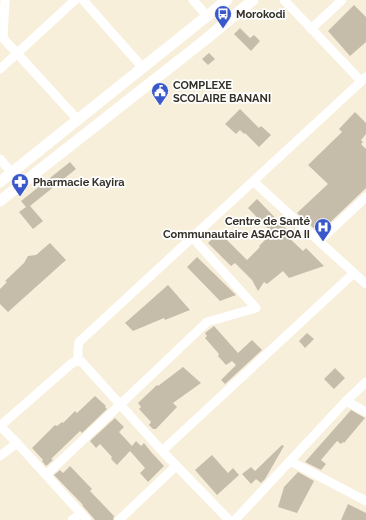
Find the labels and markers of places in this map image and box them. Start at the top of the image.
bus stop icon: Morokodi [213,4,233,29]
place label: Morokodi [236,8,286,21]
place label: COMPLEXE SCOLAIRE BANANI [173,79,271,105]
public building icon: COMPLEXE SCOLAIRE BANANI [150,81,170,106]
pharmacy icon: Pharmacie Kayira [10,172,30,197]
place label: Pharmacie Kayira [33,176,125,189]
place label: Centre de Santé Communautaire ASACPOA II [163,215,310,241]
hospital icon: Centre de Santé Communautaire ASACPOA II [313,217,333,242]

